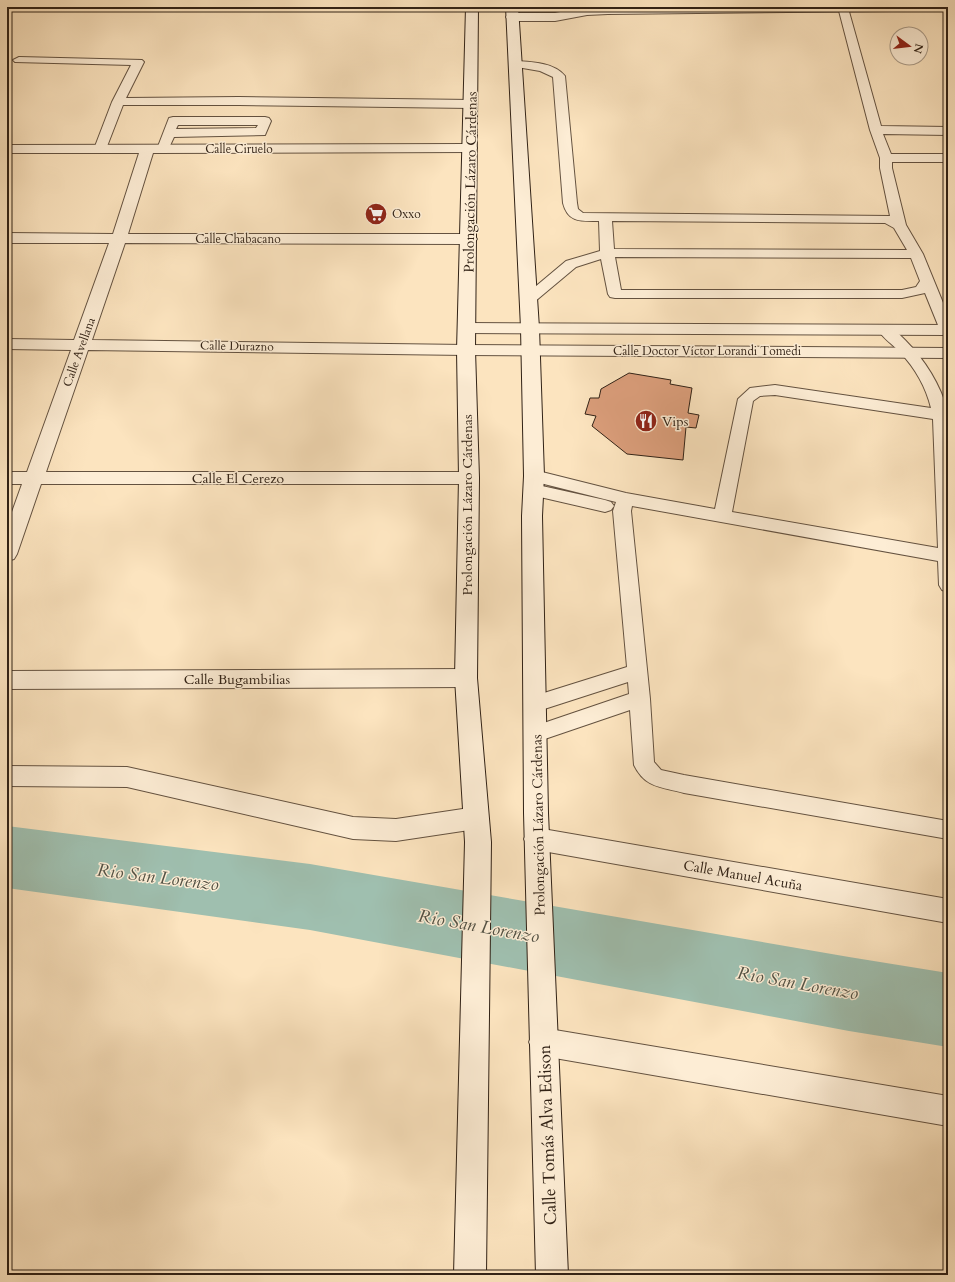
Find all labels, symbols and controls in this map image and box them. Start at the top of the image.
north arrow [889,26,929,66]
text: N [910,42,927,55]
street label: Prolongación Lázaro Cárdenas [459,91,482,273]
street label: Calle Ciruelo [205,141,273,157]
supermarket icon: Oxxo [363,201,389,227]
place label: Oxxo [392,206,421,222]
street label: Calle Chabacano [195,231,281,247]
street label: Calle Avellana [59,314,99,389]
street label: Calle Durazno [200,337,274,355]
street label: Calle Doctor Víctor Lorandi Tomedi [613,343,802,359]
restaurant icon: Vips [633,408,659,434]
place label: Vips [662,412,689,431]
street label: Prolongación Lázaro Cárdenas [458,414,477,596]
street label: Calle El Cerezo [192,469,285,488]
street label: Calle Bugambilias [184,670,291,689]
street label: Prolongación Lázaro Cárdenas [527,734,550,916]
street label: Calle Manuel Acuña [682,856,804,895]
water label: Rio San Lorenzo [96,858,220,897]
water label: Rio San Lorenzo [416,904,541,949]
water label: Rio San Lorenzo [735,961,860,1006]
street label: Calle Tomás Alva Edison [533,1044,562,1226]

